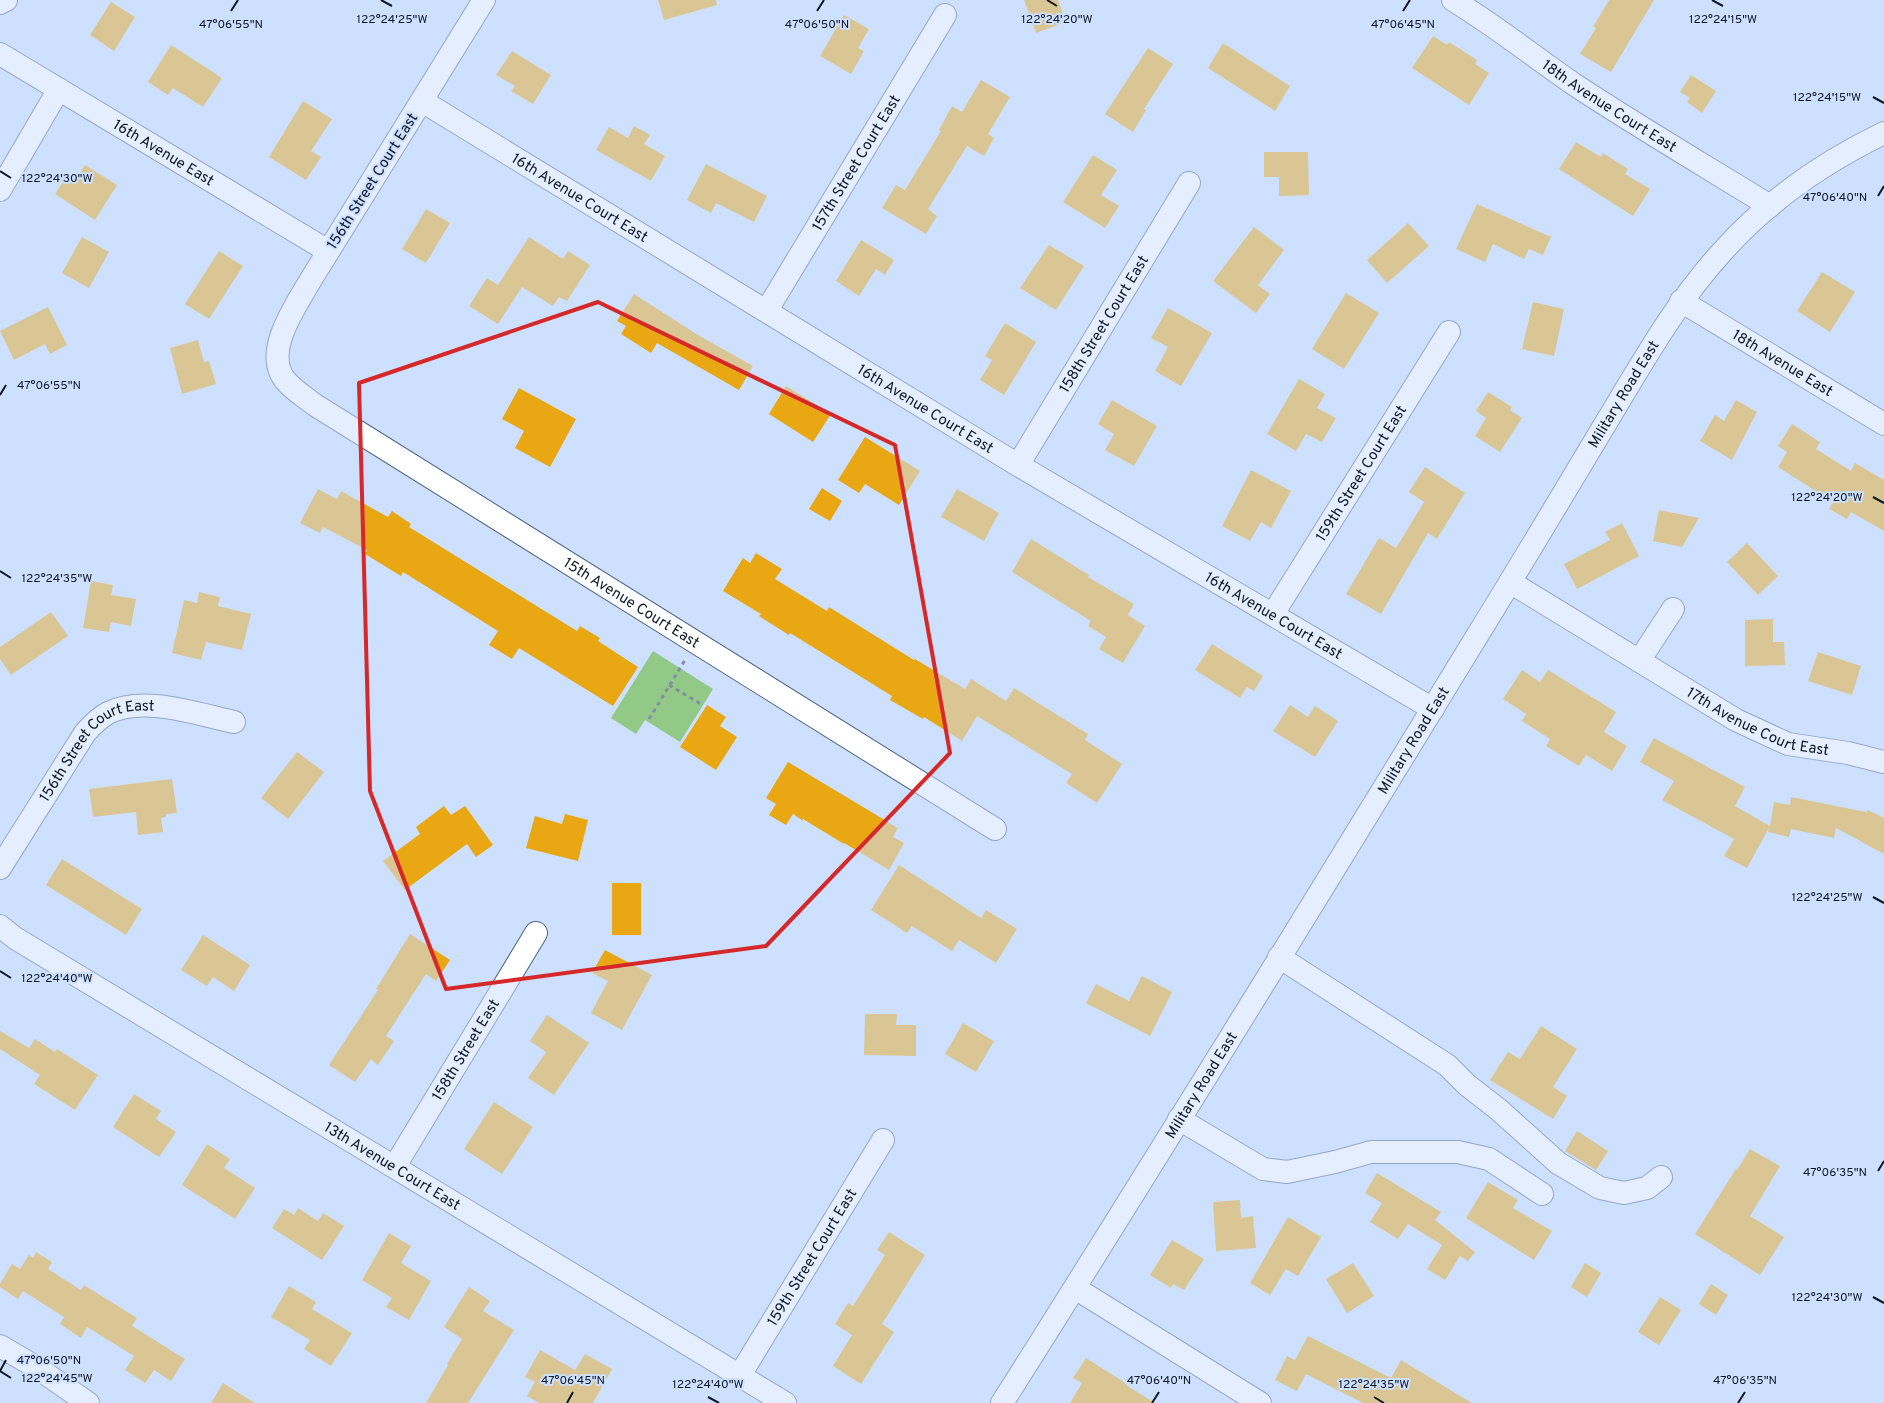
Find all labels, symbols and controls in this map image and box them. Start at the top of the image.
text: 122°24'25"W [356,12,428,28]
text: 122°24'20"W [1021,12,1093,28]
text: 122°24'15"W [1689,12,1757,28]
text: 47°06'55"N [199,17,263,33]
text: 47°06'50"N [785,17,849,33]
text: 47°06'45"N [1371,17,1435,33]
street label: 18th Avenue Court East [1538,57,1679,158]
text: 122°24'15"W [1793,90,1861,106]
street label: 157th Street Court East [809,92,906,235]
street label: 156th Street Court East [324,110,423,254]
street label: 16th Avenue East [109,116,217,191]
street label: 16th Avenue Court East [507,150,651,248]
text: 122°24'30"W [21,171,93,187]
text: 47°06'40"N [1803,190,1867,206]
street label: 158th Street Court East [1056,252,1154,397]
street label: 18th Avenue East [1728,326,1836,402]
street label: Military Road East [1585,337,1664,452]
street label: 16th Avenue Court East [853,361,996,459]
text: 47°06'55"N [17,378,81,394]
street label: 159th Street Court East [1312,402,1412,546]
text: 122°24'20"W [1791,490,1863,506]
street label: 15th Avenue Court East [559,554,702,653]
street label: 16th Avenue Court East [1201,569,1345,664]
text: 122°24'35"W [22,571,92,587]
street label: Military Road East [1374,684,1455,798]
street label: 17th Avenue Court East [1682,684,1830,761]
street label: 156th Street Court East [36,697,155,806]
text: 122°24'25"W [1791,890,1863,906]
text: 122°24'40"W [21,971,93,987]
street label: 158th Street East [429,996,505,1105]
street label: Military Road East [1162,1029,1243,1143]
street label: 13th Avenue Court East [320,1119,463,1216]
text: 47°06'35"N [1803,1165,1867,1181]
street label: 159th Street Court East [764,1186,862,1330]
text: 122°24'30"W [1791,1290,1863,1306]
text: 47°06'50"N [17,1353,81,1369]
text: 122°24'45"W [21,1371,93,1387]
text: 47°06'45"N [541,1373,605,1389]
text: 47°06'40"N [1127,1373,1191,1389]
text: 47°06'35"N [1713,1373,1777,1389]
text: 122°24'40"W [672,1377,744,1393]
text: 122°24'35"W [1339,1377,1409,1393]

